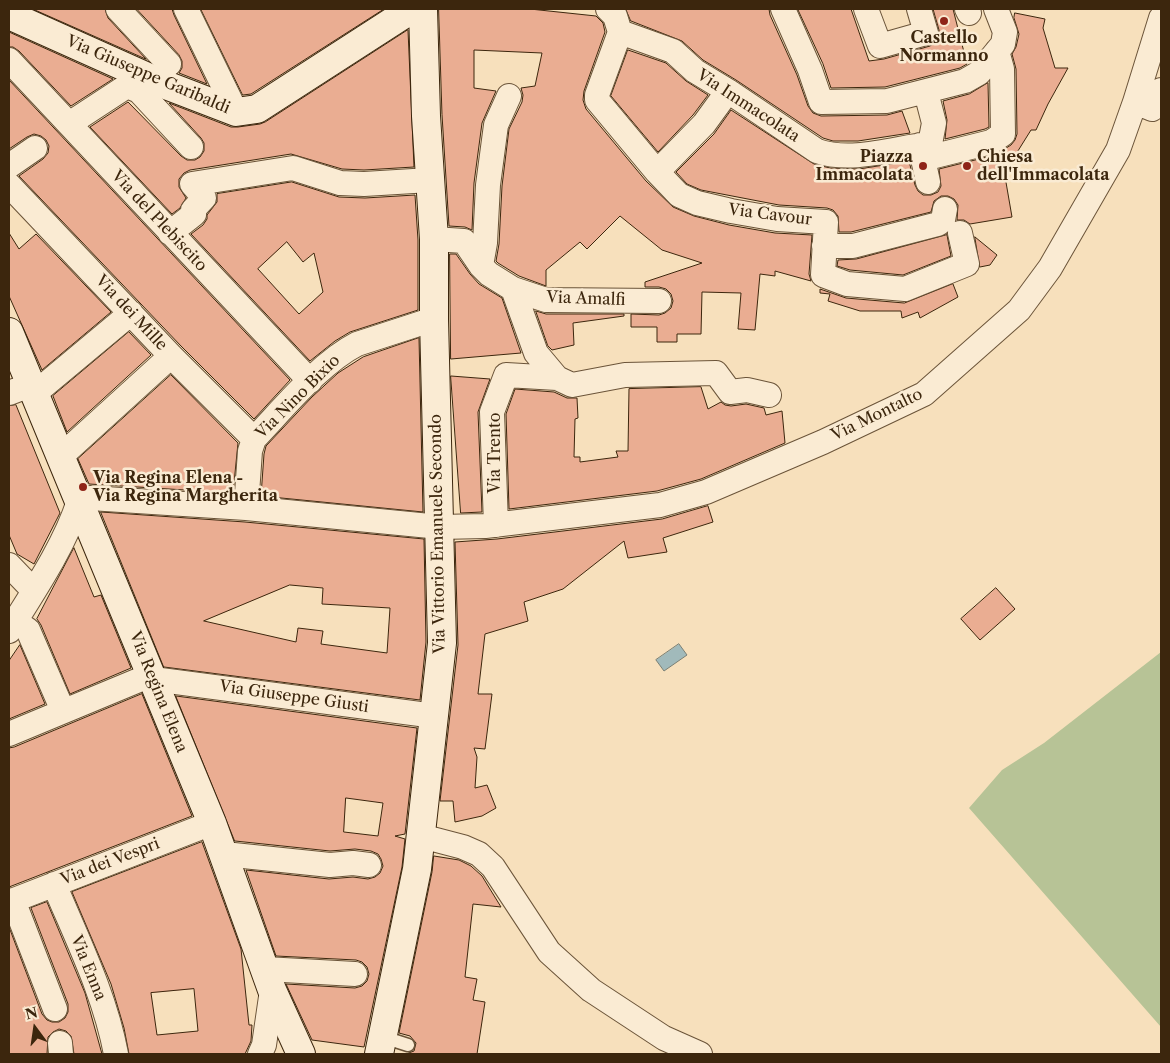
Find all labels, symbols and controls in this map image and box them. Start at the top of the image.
marker: Castello Normanno [938,15,950,27]
place label: Castello Normanno [900,28,988,66]
street label: Via Giuseppe Garibaldi [63,32,233,118]
street label: Via Immacolata [693,66,803,146]
place label: Piazza Immacolata [816,147,913,185]
place label: Chiesa dell'Immacolata [977,147,1109,185]
marker: Piazza Immacolata [917,160,929,172]
marker: Chiesa dell'Immacolata [961,160,973,172]
street label: Via del Plebiscito [107,166,211,276]
street label: Via Cavour [727,200,813,230]
street label: Via dei Mille [91,271,171,355]
street label: Via Amalfi [546,288,626,310]
street label: Via Nino Bixio [252,351,344,443]
street label: Via Montalto [828,385,926,445]
street label: Via Trento [485,412,505,494]
street label: Via Vittorio Emanuele Secondo [426,414,450,654]
place label: Via Regina Elena - Via Regina Margherita [93,468,278,506]
marker: Via Regina Elena - Via Regina Margherita [77,481,89,493]
street label: Via Regina Elena [125,629,191,755]
street label: Via Giuseppe Giusti [218,677,370,717]
street label: Via dei Vespri [58,834,162,890]
street label: Via Enna [66,933,110,1003]
north arrow [10,1003,60,1053]
text: N [23,1003,39,1024]

